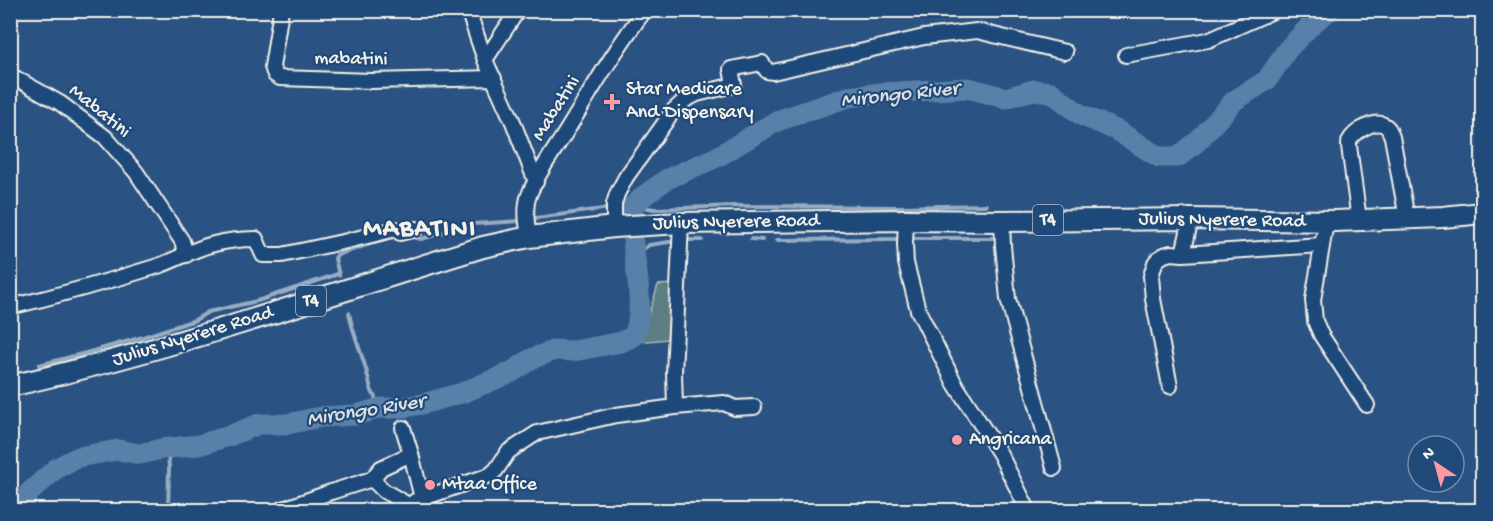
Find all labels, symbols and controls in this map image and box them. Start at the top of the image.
street label: mabatini [314,48,388,72]
street label: Mabatini [528,72,586,146]
water label: Mirongo River [840,77,965,115]
place label: Star Medicare And Dispensary [626,79,754,125]
street label: Mabatini [63,80,135,144]
marker: Star Medicare And Dispensary [603,93,621,111]
road number: T4 [1033,205,1063,235]
street label: Julius Nyerere Road [1138,208,1308,234]
street label: Julius Nyerere Road [652,210,822,236]
district label: MABATINI [363,215,477,246]
road number: T4 [296,286,326,316]
street label: Julius Nyerere Road [110,301,278,372]
water label: Mirongo River [306,390,431,434]
place label: Angricana [969,429,1052,452]
marker: Angricana [950,433,964,447]
north arrow [1406,434,1466,494]
text: N [1419,444,1439,465]
place label: Mtaa Office [442,474,537,497]
marker: Mtaa Office [423,478,437,492]

